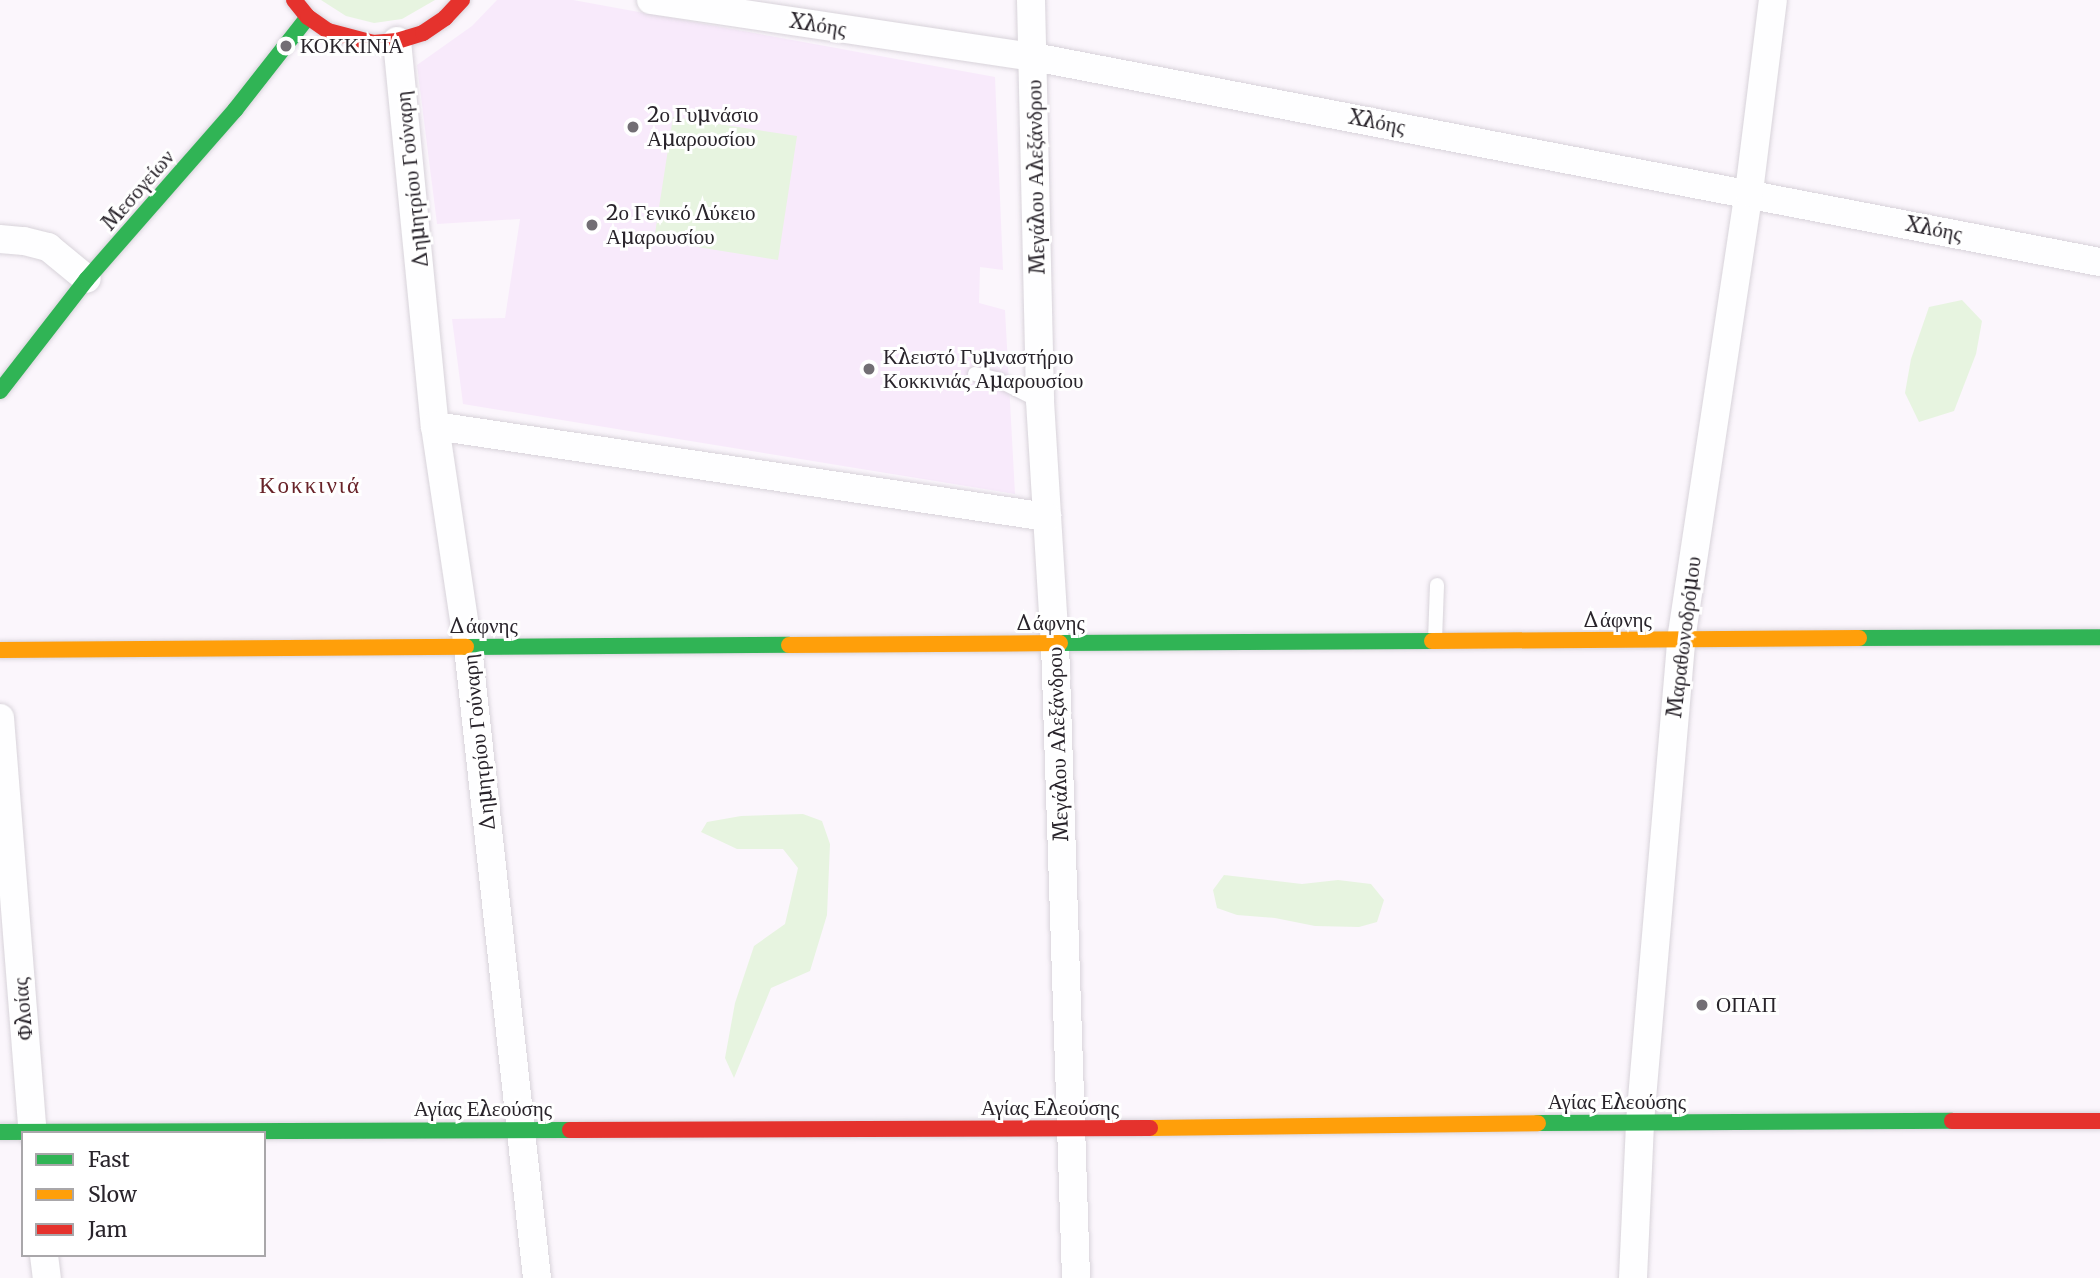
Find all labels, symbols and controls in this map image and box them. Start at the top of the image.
street label: Χλόης [788,8,848,42]
place label: ΚΟΚΚΙΝΙΑ [300,33,404,59]
marker: ΚΟΚΚΙΝΙΑ [278,38,294,54]
street label: Μεγάλου Αλεξάνδρου [1022,80,1050,274]
street label: Δημητρίου Γούναρη [390,90,434,270]
place label: 2ο Γυμνάσιο Αμαρουσίου [647,102,759,152]
street label: Χλόης [1347,104,1407,140]
marker: 2ο Γυμνάσιο Αμαρουσίου [625,119,641,135]
street label: Μεσογείων [96,145,180,235]
place label: 2ο Γενικό Λύκειο Αμαρουσίου [606,200,756,250]
street label: Χλόης [1904,211,1964,247]
marker: 2ο Γενικό Λύκειο Αμαρουσίου [584,217,600,233]
place label: Κλειστό Γυμναστήριο Κοκκινιάς Αμαρουσίου [883,344,1083,394]
marker: Κλειστό Γυμναστήριο Κοκκινιάς Αμαρουσίου [861,361,877,377]
district label: Κοκκινιά [260,471,360,499]
street label: Μαραθωνοδρόμου [1662,555,1706,719]
street label: Δάφνης [1582,607,1652,633]
street label: Δάφνης [1015,610,1085,636]
street label: Δάφνης [448,613,518,639]
street label: Μεγάλου Αλεξάνδρου [1042,646,1074,842]
street label: Δημητρίου Γούναρη [457,653,501,833]
street label: Φλοίας [8,977,38,1041]
place label: ΟΠΑΠ [1716,992,1777,1018]
marker: ΟΠΑΠ [1694,997,1710,1013]
street label: Αγίας Ελεούσης [1548,1089,1686,1115]
street label: Αγίας Ελεούσης [981,1095,1119,1121]
street label: Αγίας Ελεούσης [414,1096,552,1122]
legend [21,1131,266,1257]
text: Fast [88,1146,130,1173]
text: Slow [88,1181,137,1208]
text: Jam [88,1216,127,1243]

